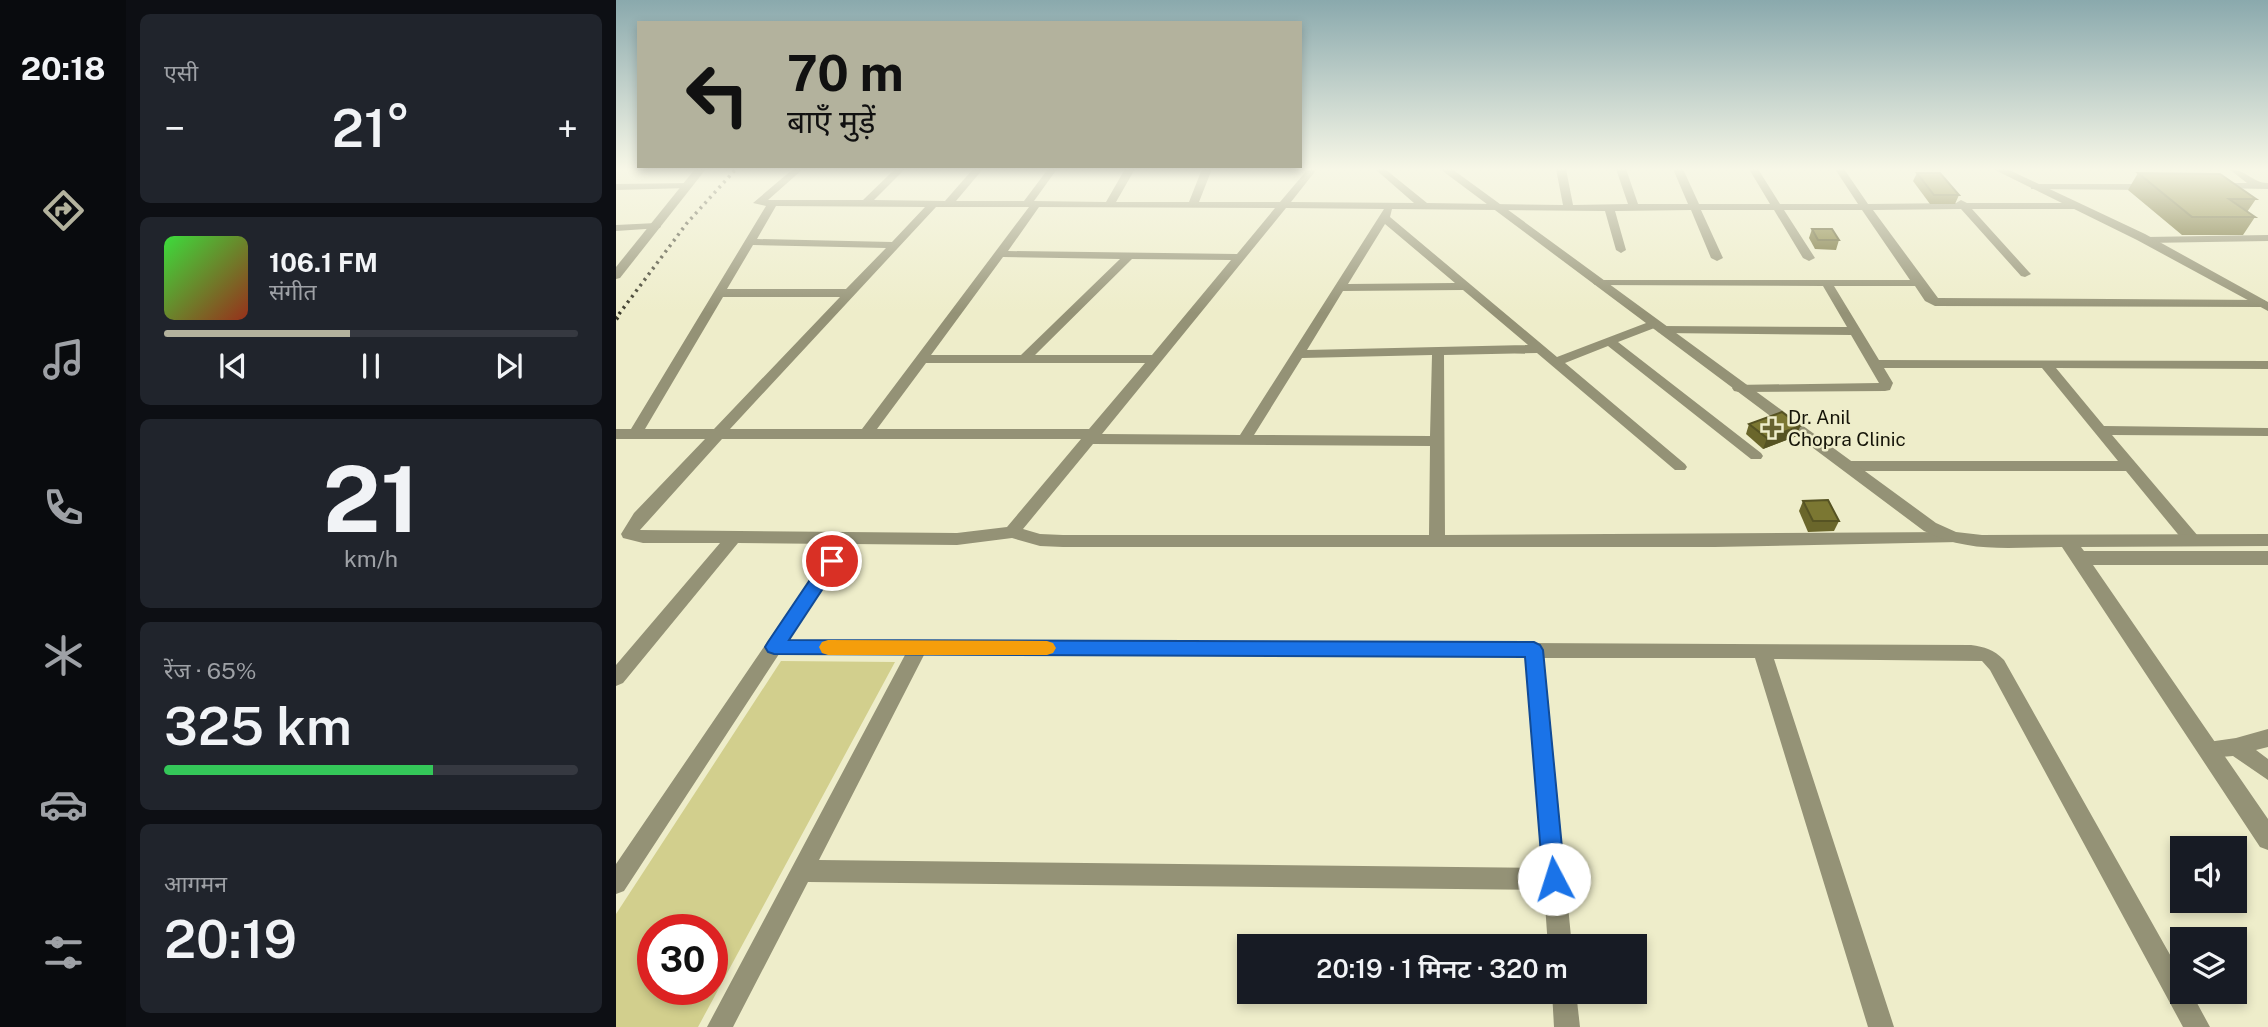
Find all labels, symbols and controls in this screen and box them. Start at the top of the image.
text: 70 m [787,44,904,102]
icon: left [672,49,763,140]
text: 20:18 [21,50,105,87]
text: एसी [164,59,198,86]
text: 21° [332,98,410,159]
text: बाएँ मुड़ें [787,103,875,140]
text: − [164,106,185,151]
text: + [557,106,578,151]
icon: directions [39,186,88,235]
text: 106.1 FM [269,247,378,278]
text: संगीत [269,278,317,305]
icon: music [39,335,88,384]
icon: previous [214,347,252,385]
icon: pause [352,347,390,385]
icon: next [490,347,528,385]
place label: Dr. Anil Chopra Clinic [1788,406,1906,450]
marker: Dr. Anil Chopra Clinic [1762,418,1782,438]
text: 21 [323,446,419,552]
icon: phone [39,483,88,532]
pin [802,531,862,591]
icon: arrive [813,542,851,580]
text: km/h [344,545,398,572]
icon: climate [39,631,88,680]
text: रेंज · 65% [164,657,257,684]
text: 325 km [164,696,352,757]
icon: car [39,780,88,829]
map controls [2170,836,2247,1004]
button: sound [2170,836,2247,913]
position arrow [1517,842,1591,916]
text: आगमन [164,870,227,897]
text: 20:19 [164,909,297,970]
speed limit sign: 30 [637,914,728,1005]
button: layers [2170,927,2247,1004]
icon: filters [39,928,88,977]
text: 20:19 · 1 मिनट · 320 m [1316,953,1568,984]

